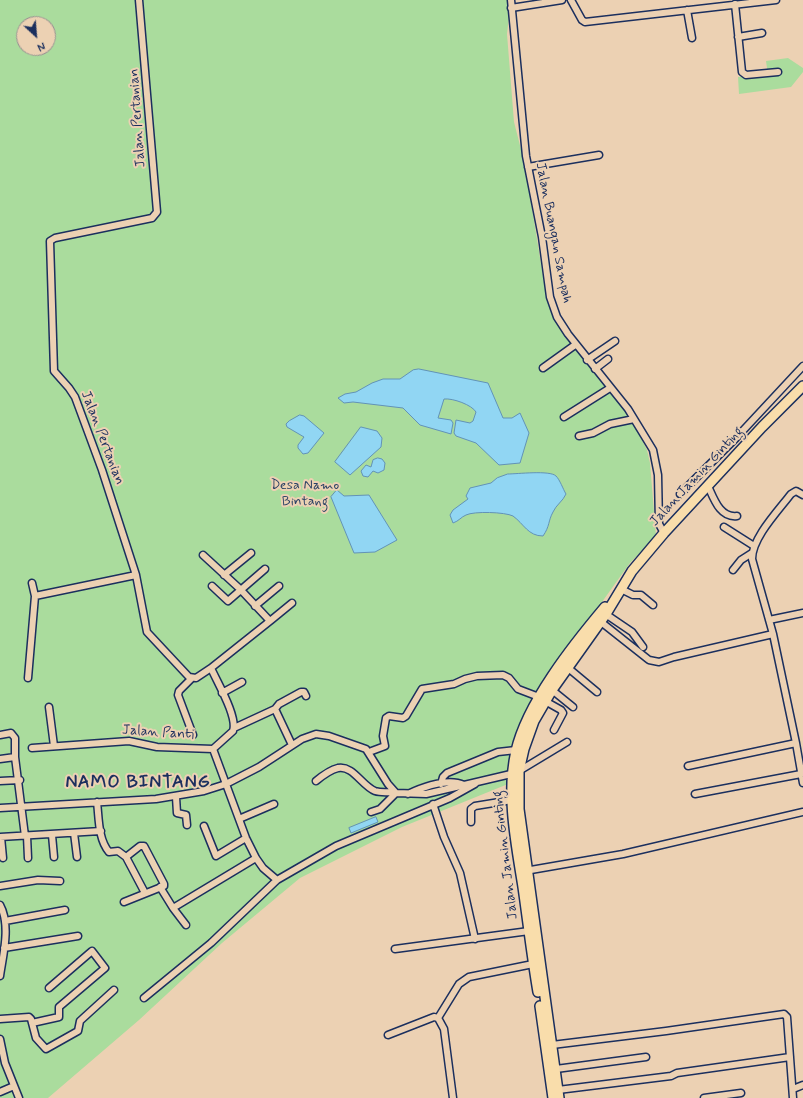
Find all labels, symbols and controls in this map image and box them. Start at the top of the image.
north arrow [16,16,56,56]
text: N [34,38,47,54]
street label: Jalan Pertanian [126,68,150,168]
street label: Jalan Buangan Sampah [531,161,575,305]
street label: Jalan Pertanian [76,389,128,487]
street label: Jalan Jamin Ginting [647,424,747,530]
park label: Desa Namo Bintang [271,478,339,510]
street label: Jalan Panti [121,722,195,744]
district label: NAMO BINTANG [64,772,212,794]
street label: Jalan Jamin Ginting [490,790,522,920]

